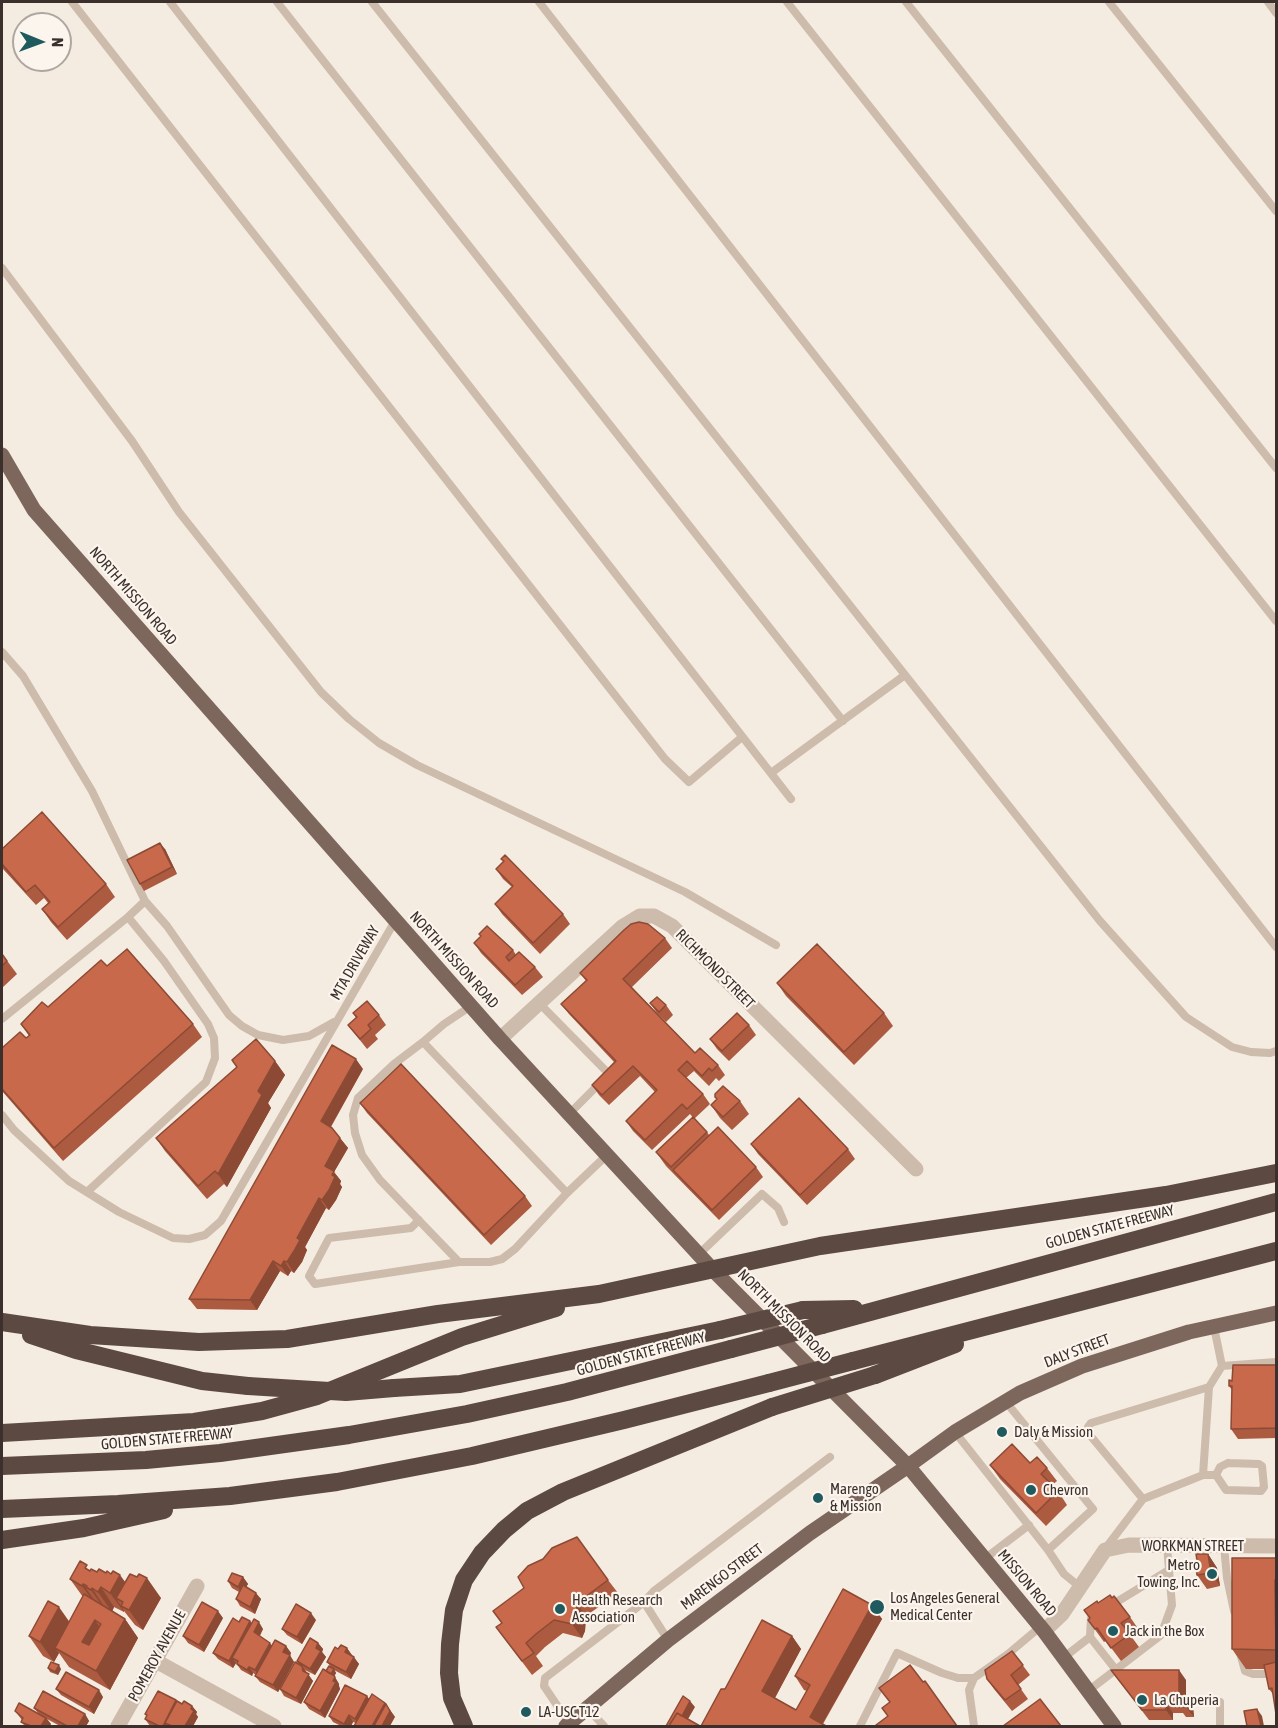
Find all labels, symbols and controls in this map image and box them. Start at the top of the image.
north arrow [12,12,72,72]
text: N [49,37,67,47]
street label: NORTH MISSION ROAD [85,543,181,649]
street label: NORTH MISSION ROAD [406,908,502,1012]
street label: MTA DRIVEWAY [327,923,383,1003]
street label: RICHMOND STREET [672,926,758,1012]
street label: GOLDEN STATE FREEWAY [1044,1201,1176,1253]
street label: NORTH MISSION ROAD [734,1266,834,1366]
street label: GOLDEN STATE FREEWAY [575,1328,707,1380]
street label: DALY STREET [1042,1330,1112,1372]
place label: Daly & Mission [1014,1423,1093,1441]
street label: GOLDEN STATE FREEWAY [100,1424,234,1454]
marker: Daly & Mission [995,1425,1009,1439]
place label: Marengo & Mission [830,1480,882,1515]
place label: Chevron [1043,1481,1089,1499]
marker: Chevron [1024,1483,1038,1497]
marker: Marengo & Mission [811,1491,825,1505]
street label: WORKMAN STREET [1142,1537,1244,1555]
street label: MARENGO STREET [677,1540,767,1614]
street label: MISSION ROAD [994,1546,1060,1620]
place label: Metro Towing, Inc. [1137,1556,1200,1591]
marker: Metro Towing, Inc. [1205,1567,1219,1581]
place label: Los Angeles General Medical Center [890,1589,1000,1624]
place label: Health Research Association [572,1591,663,1626]
marker: Los Angeles General Medical Center [868,1598,886,1616]
marker: Health Research Association [553,1602,567,1616]
street label: POMEROY AVENUE [124,1607,190,1705]
place label: Jack in the Box [1125,1622,1204,1640]
marker: Jack in the Box [1106,1624,1120,1638]
place label: La Chuperia [1154,1691,1219,1709]
marker: La Chuperia [1135,1693,1149,1707]
place label: LA-USC T12 [538,1703,600,1721]
marker: LA-USC T12 [519,1705,533,1719]

